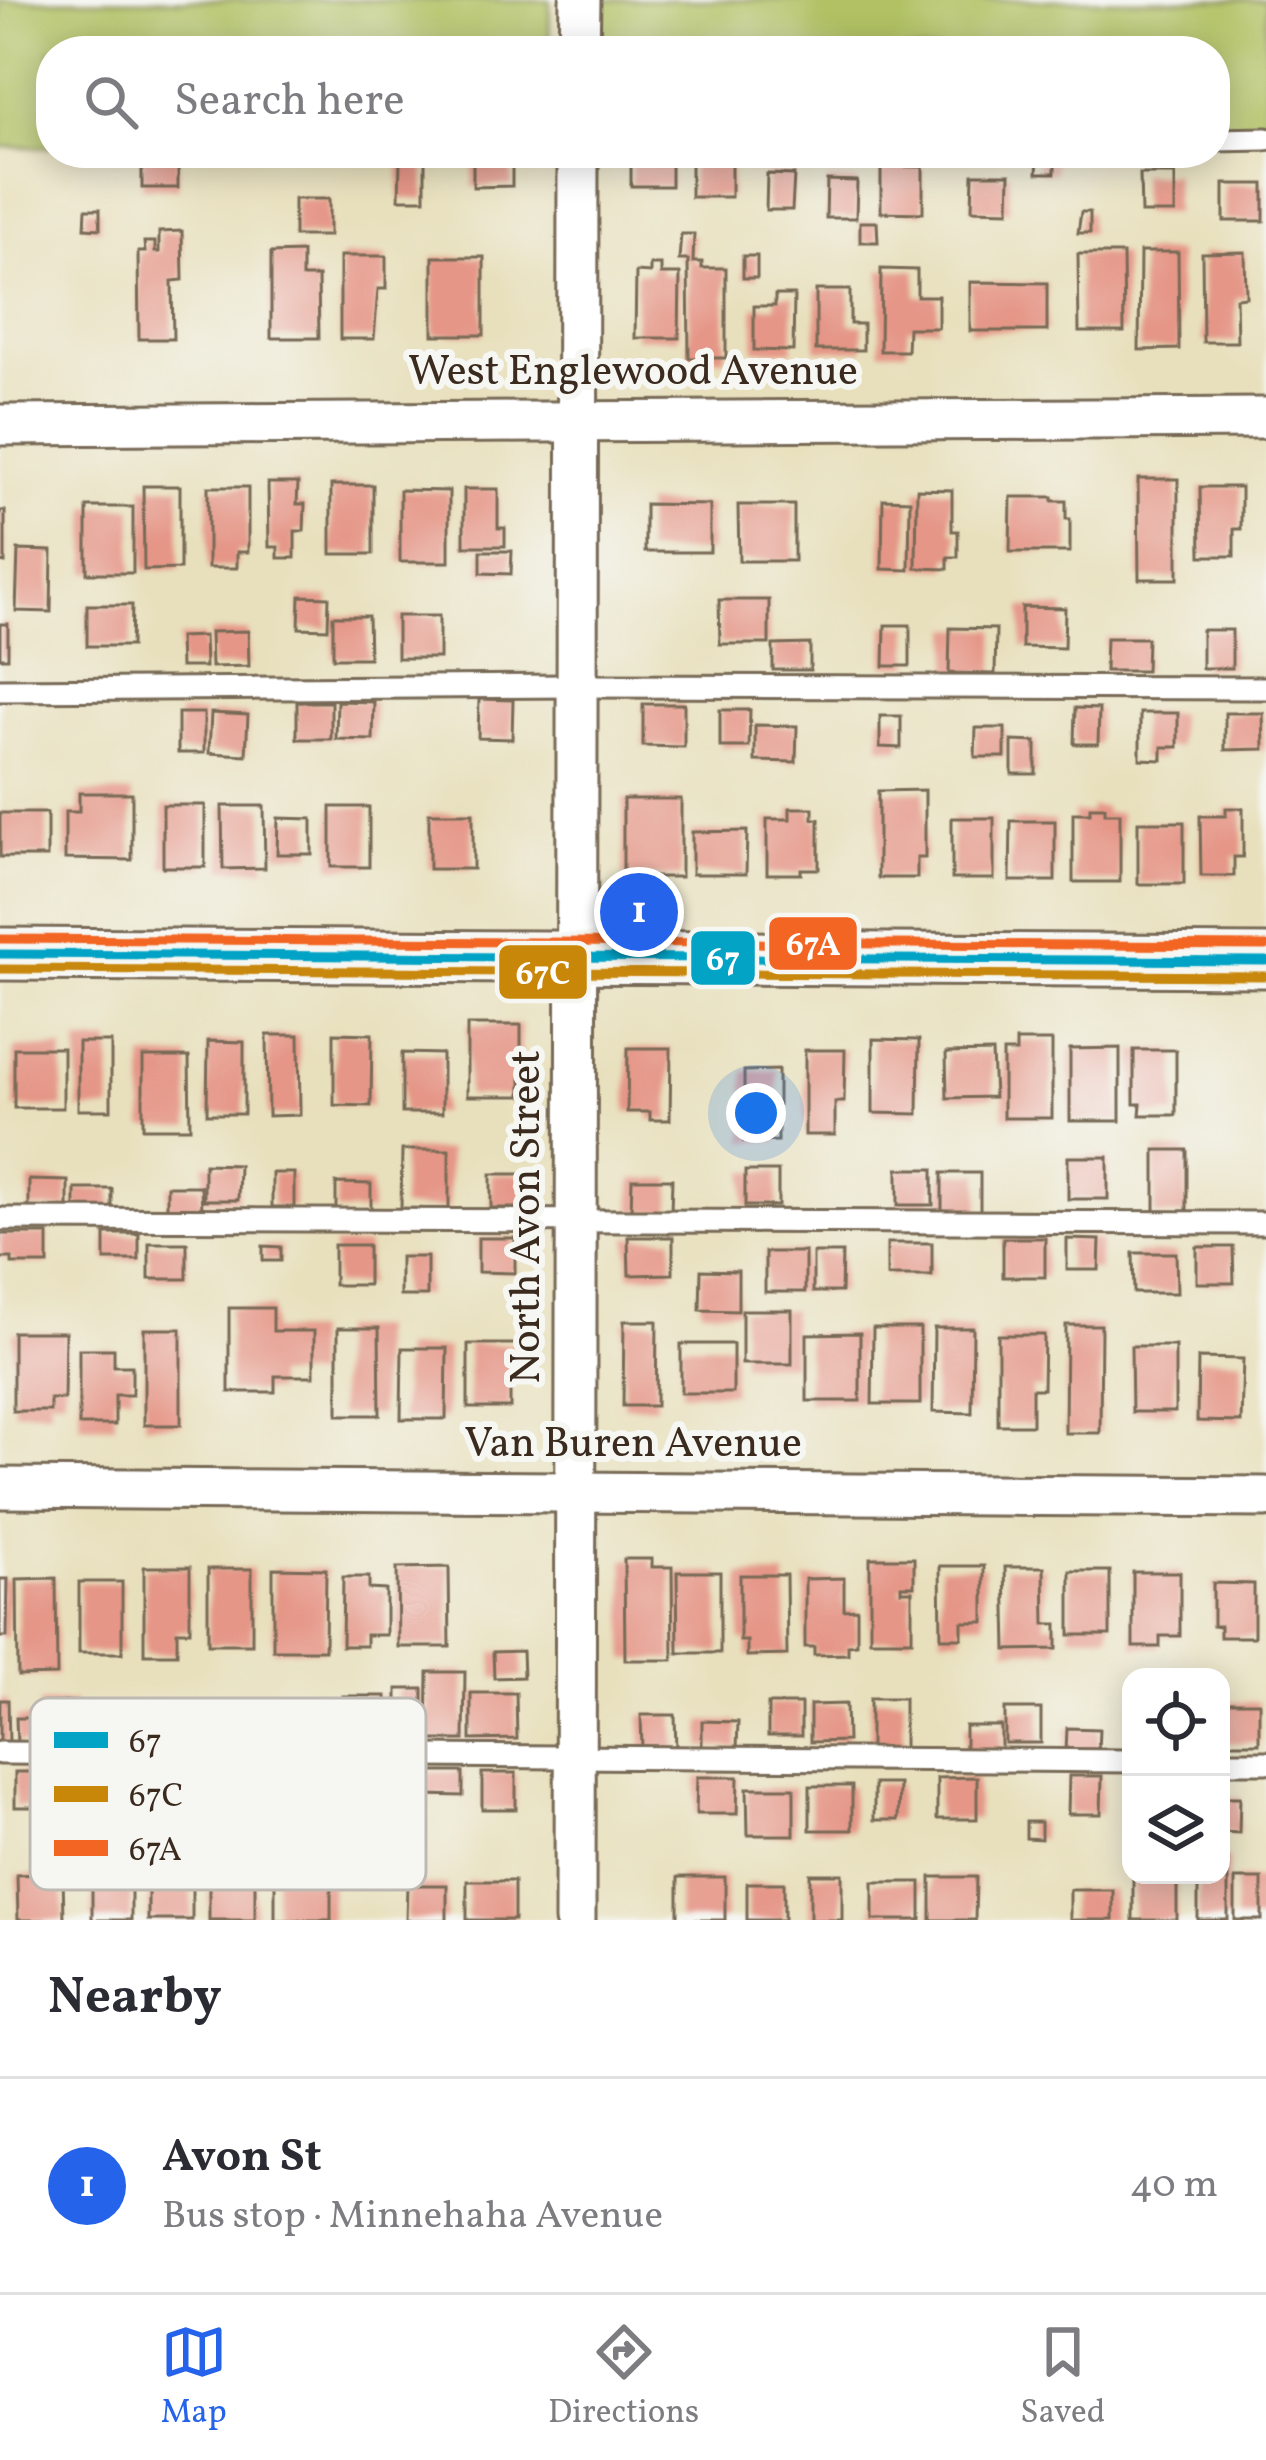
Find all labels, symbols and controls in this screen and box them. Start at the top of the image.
search box [36,36,1230,168]
icon: search [78,69,144,135]
text: Search here [174,71,405,134]
street label: West Englewood Avenue [408,344,858,403]
pin: 1 [600,867,678,957]
line badge: 67A [767,915,859,972]
text: 67A [786,924,840,970]
line badge: 67 [689,929,757,987]
text: 67 [706,939,740,985]
line badge: 67C [497,943,589,1001]
text: 67C [515,953,571,999]
street label: North Avon Street [499,1050,558,1384]
your location [726,1083,786,1143]
street label: Van Buren Avenue [464,1416,802,1475]
map controls [1122,1668,1230,1884]
button: locate [1122,1668,1230,1776]
legend [30,1698,426,1890]
text: 67 [129,1721,162,1767]
text: 67C [129,1775,183,1821]
button: layers [1122,1776,1230,1884]
text: 67A [129,1829,182,1875]
text: Nearby [48,1963,222,2034]
text: Avon St [162,2127,322,2190]
text: 1 [79,2159,95,2213]
text: 40 m [1130,2159,1218,2213]
text: Bus stop · Minnehaha Avenue [162,2190,663,2244]
tab: Map [161,2319,227,2437]
tab: Directions [548,2319,699,2437]
tab: Saved [1020,2319,1105,2437]

